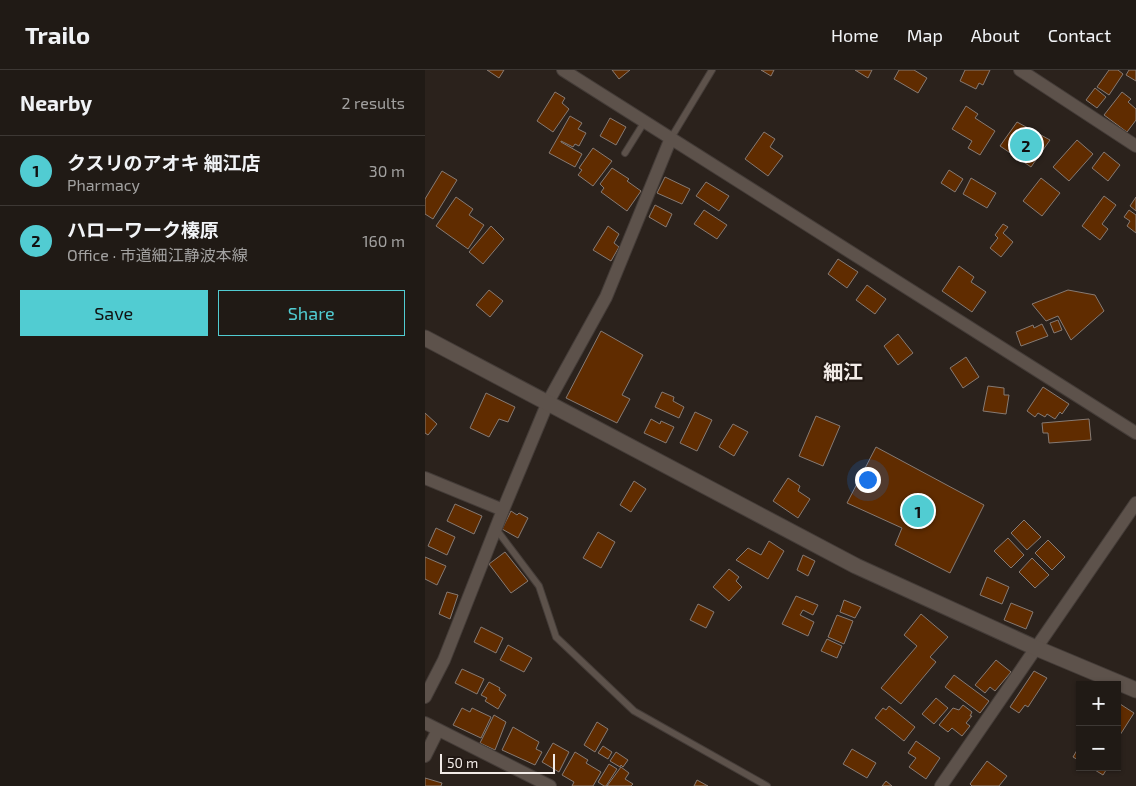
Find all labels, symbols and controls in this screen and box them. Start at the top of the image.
text: Trailo [25,20,90,49]
text: Home [831,24,879,46]
text: Map [907,24,943,46]
text: About [971,24,1020,46]
text: Contact [1048,24,1111,46]
text: Nearby [20,90,92,115]
text: 2 results [342,93,405,112]
pin: 2 [1010,126,1042,164]
text: クスリのアオキ 細江店 [67,151,261,174]
text: 1 [33,161,39,180]
text: 30 m [369,161,405,180]
text: Pharmacy [67,175,140,194]
text: ハローワーク榛原 [67,218,219,241]
text: 2 [31,231,41,250]
text: 160 m [362,231,405,250]
text: Office · 市道細江静波本線 [67,245,248,264]
button: Save [20,290,208,336]
button: Share [218,290,405,336]
district label: 細江 [823,359,863,383]
your location [855,467,881,493]
pin: 1 [902,492,934,530]
map controls [1076,681,1121,771]
button: + [1076,681,1121,726]
button: − [1076,726,1121,771]
scale bar [440,751,555,774]
text: 50 m [447,754,478,771]

